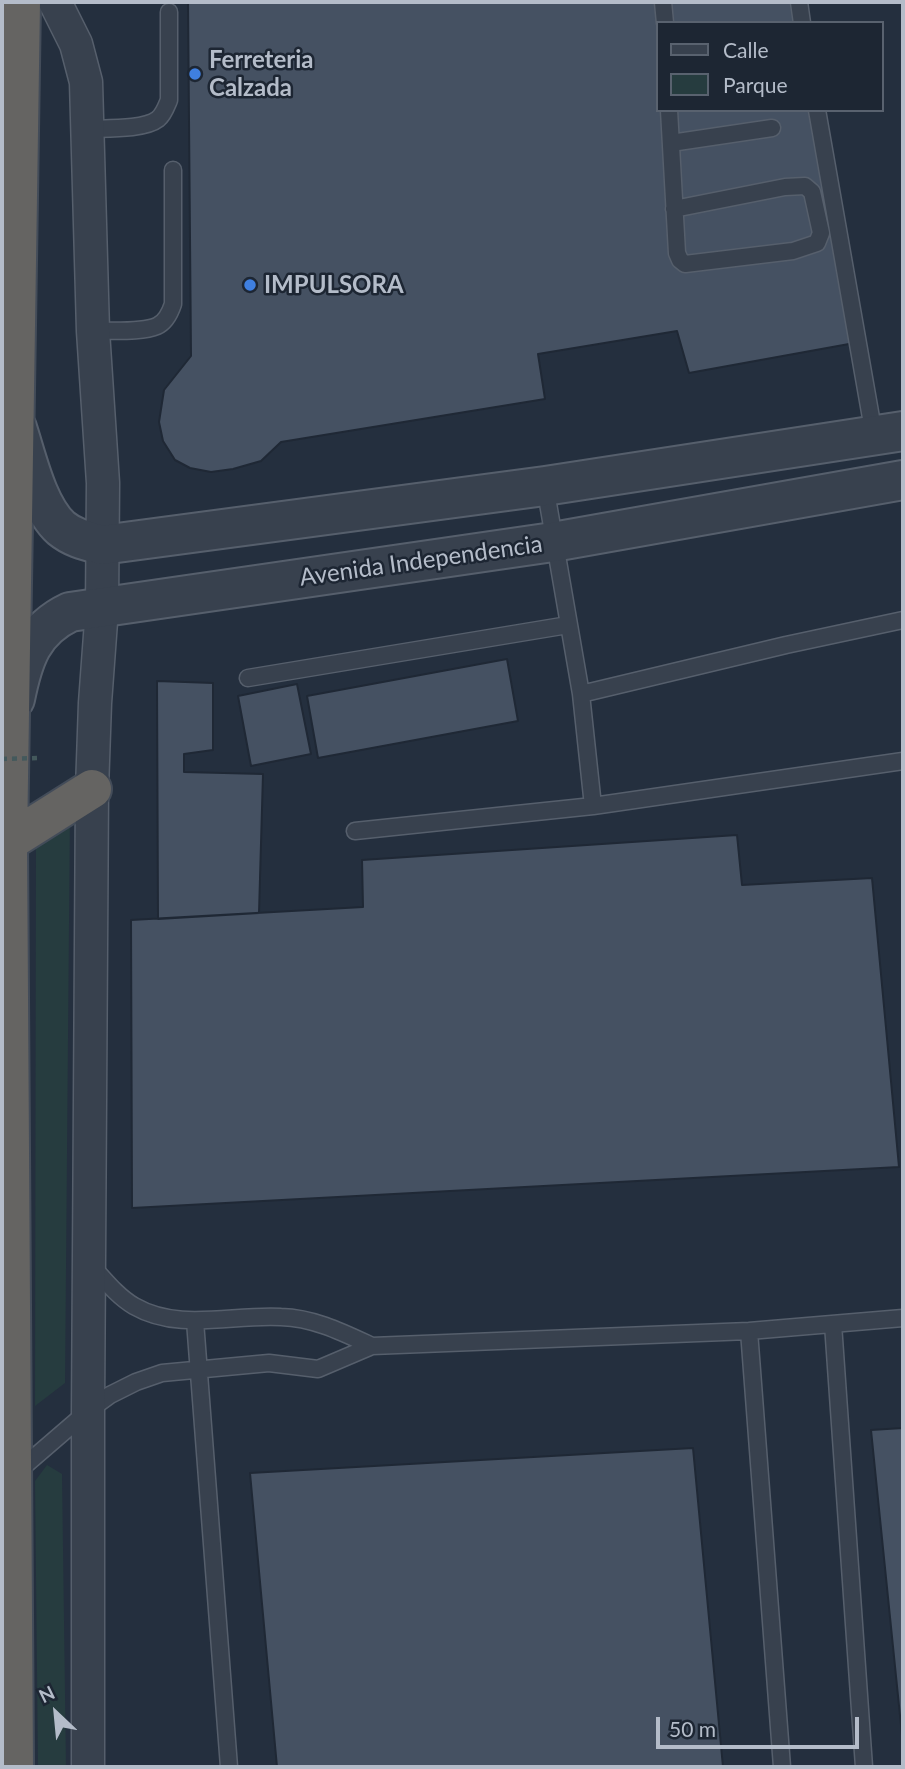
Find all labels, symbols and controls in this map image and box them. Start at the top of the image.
legend [656,21,884,112]
text: Calle [723,37,768,62]
place label: Ferreteria Calzada [209,46,313,102]
marker: Ferreteria Calzada [187,66,203,82]
text: Parque [723,72,788,97]
place label: IMPULSORA [264,271,404,299]
marker: IMPULSORA [242,277,258,293]
street label: Avenida Independencia [298,530,544,592]
north arrow [21,1678,91,1748]
text: N [35,1680,58,1707]
scale bar [660,1702,863,1746]
text: 50 m [669,1716,716,1741]

